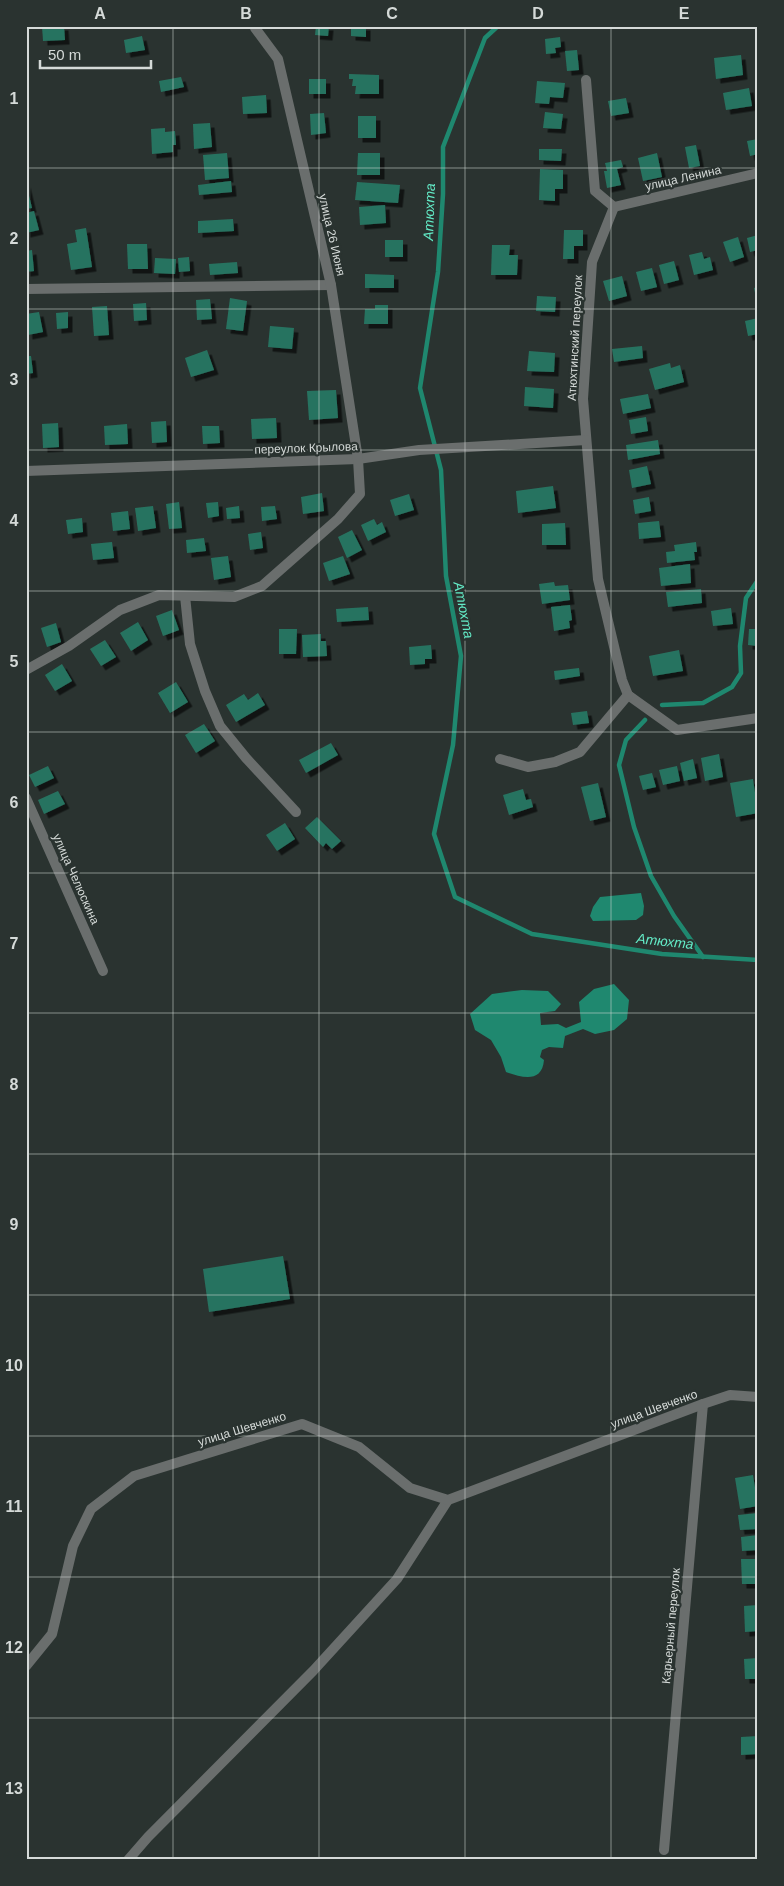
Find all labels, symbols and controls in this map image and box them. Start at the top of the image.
text: A [94,5,106,22]
text: B [240,5,252,22]
text: C [386,5,398,22]
text: D [532,5,544,22]
text: E [679,5,690,22]
scale bar [40,38,151,70]
text: 50 m [48,46,81,63]
text: 1 [10,90,19,107]
street label: улица Ленина [644,162,723,194]
water label: Атюхта [420,183,438,242]
street label: улица 26 Июня [316,193,348,277]
text: 2 [10,230,19,247]
street label: Атюхтинский переулок [565,274,585,401]
text: 3 [10,371,19,388]
street label: переулок Крылова [254,439,358,457]
text: 4 [10,512,19,529]
water label: Атюхта [450,579,477,640]
text: 5 [10,653,19,670]
text: 6 [10,794,19,811]
street label: улица Челюскина [50,831,102,927]
water label: Атюхта [635,930,695,952]
text: 7 [10,935,19,952]
text: 8 [10,1076,19,1093]
text: 9 [10,1216,19,1233]
text: 10 [5,1357,23,1374]
street label: улица Шевченко [609,1387,700,1431]
street label: улица Шевченко [196,1409,288,1449]
text: 11 [6,1498,23,1515]
street label: Карьерный переулок [659,1567,683,1685]
text: 12 [5,1639,23,1656]
text: 13 [5,1780,23,1797]

